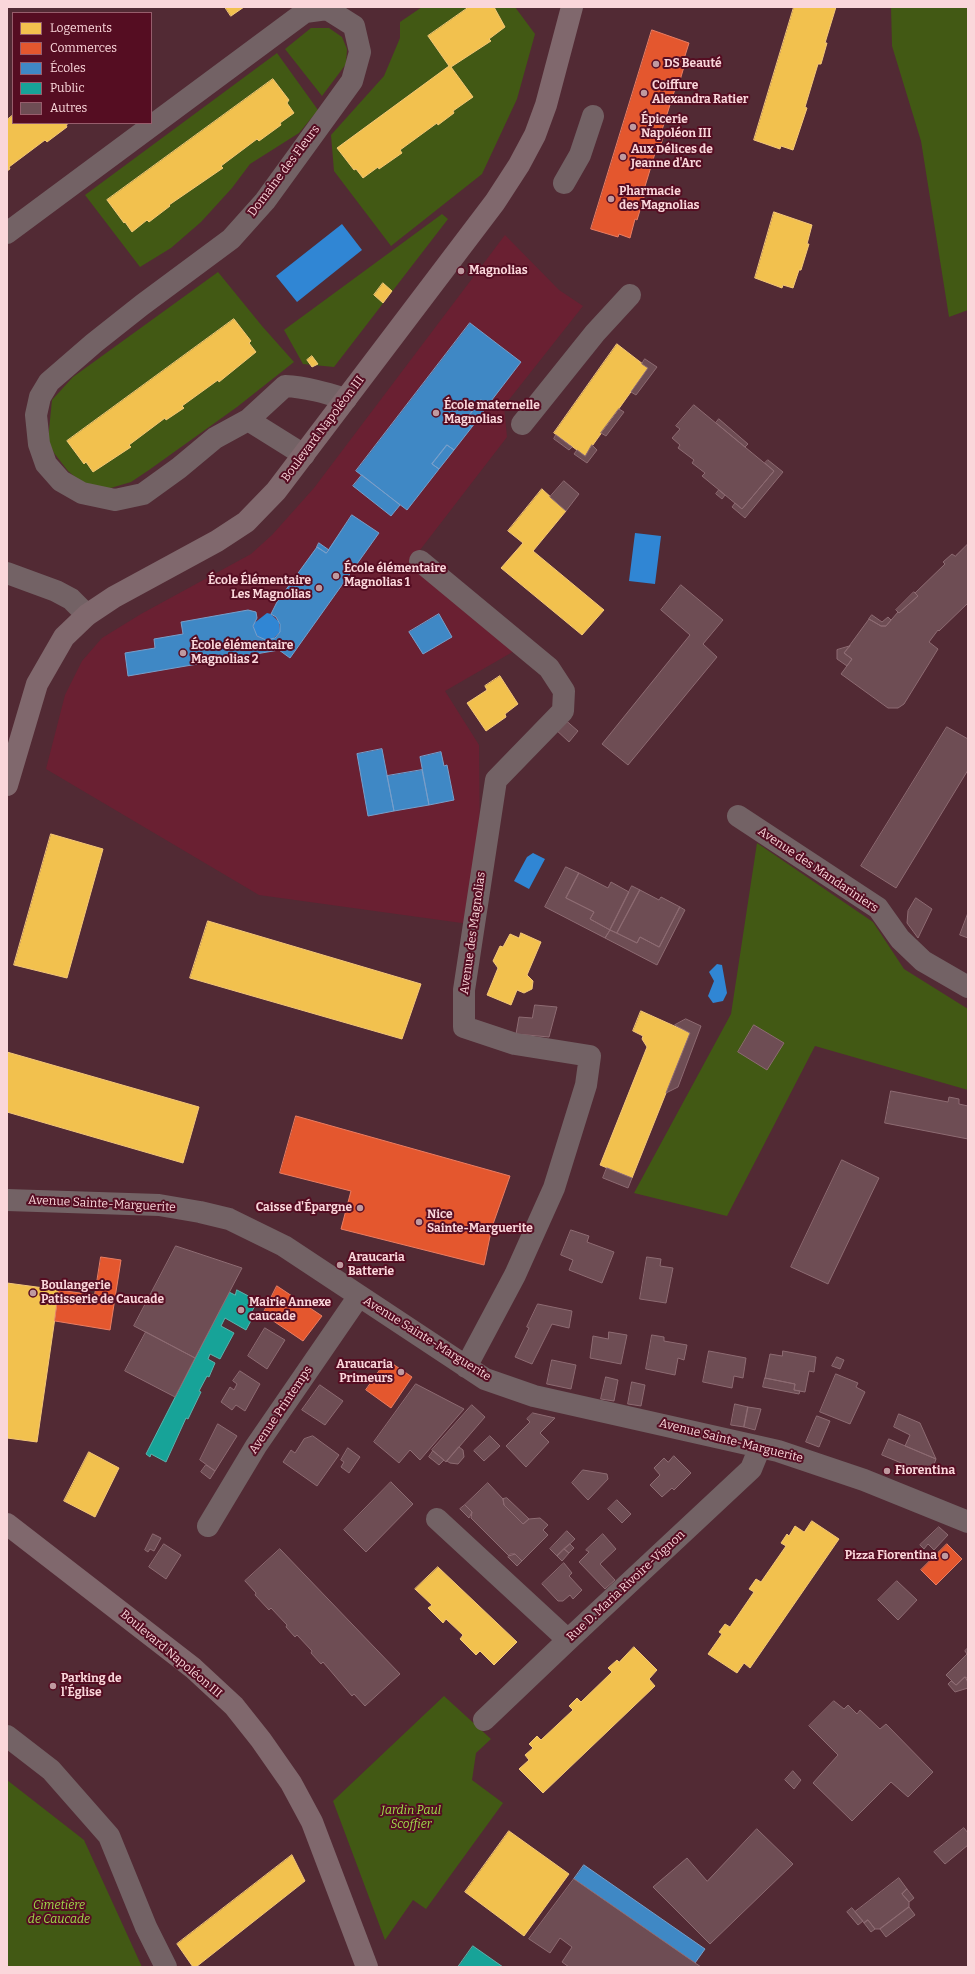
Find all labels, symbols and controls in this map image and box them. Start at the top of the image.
legend [12,12,152,124]
text: Logements [50,21,112,35]
text: Commerces [50,41,117,55]
place label: DS Beauté [664,57,722,71]
marker: DS Beauté [651,59,661,69]
text: Écoles [50,61,86,75]
place label: Coiffure Alexandra Ratier [652,79,748,107]
text: Public [50,81,85,95]
marker: Coiffure Alexandra Ratier [639,88,649,98]
text: Autres [50,101,87,115]
place label: Épicerie Napoléon III [641,113,711,141]
marker: Épicerie Napoléon III [628,122,638,132]
street label: Domaine des Fleurs [245,123,323,219]
place label: Aux Délices de Jeanne d'Arc [631,143,713,171]
marker: Aux Délices de Jeanne d'Arc [618,152,628,162]
place label: Pharmacie des Magnolias [619,185,700,213]
marker: Pharmacie des Magnolias [606,194,616,204]
place label: Magnolias [469,264,528,278]
marker: Magnolias [456,266,466,276]
street label: Boulevard Napoléon III [279,373,367,485]
place label: École maternelle Magnolias [444,399,540,427]
marker: École maternelle Magnolias [431,408,441,418]
place label: École élémentaire Magnolias 1 [344,562,446,590]
marker: École élémentaire Magnolias 1 [331,571,341,581]
place label: École Élémentaire Les Magnolias [208,574,311,602]
marker: École Élémentaire Les Magnolias [314,583,324,593]
place label: École élémentaire Magnolias 2 [191,639,293,667]
marker: École élémentaire Magnolias 2 [178,648,188,658]
street label: Avenue des Mandariniers [755,824,881,916]
street label: Avenue des Magnolias [457,871,489,995]
street label: Avenue Sainte-Marguerite [28,1193,176,1215]
place label: Caisse d'Épargne [256,1201,352,1215]
marker: Caisse d'Épargne [355,1203,365,1213]
place label: Nice Sainte-Marguerite [427,1208,533,1236]
marker: Nice Sainte-Marguerite [414,1217,424,1227]
place label: Araucaria Batterie [348,1251,405,1279]
marker: Araucaria Batterie [335,1260,345,1270]
place label: Boulangerie Patisserie de Caucade [41,1279,164,1307]
marker: Boulangerie Patisserie de Caucade [28,1288,38,1298]
street label: Avenue Sainte-Marguerite [361,1294,493,1384]
place label: Mairie Annexe caucade [249,1296,331,1324]
marker: Mairie Annexe caucade [236,1305,246,1315]
place label: Araucaria Primeurs [336,1358,393,1386]
street label: Avenue Printemps [246,1363,316,1457]
marker: Araucaria Primeurs [396,1367,406,1377]
street label: Avenue Sainte-Marguerite [658,1416,804,1466]
place label: Fiorentina [895,1464,955,1478]
marker: Fiorentina [882,1466,892,1476]
street label: Rue D. Maria Rivoire-Vignon [564,1528,688,1644]
place label: Pizza Fiorentina [845,1549,937,1563]
marker: Pizza Fiorentina [940,1551,950,1561]
street label: Boulevard Napoléon III [117,1607,225,1701]
place label: Parking de l'Église [61,1672,122,1700]
marker: Parking de l'Église [48,1681,58,1691]
park label: Jardin Paul Scoffier [381,1804,441,1832]
park label: Cimetière de Caucade [28,1899,90,1927]

